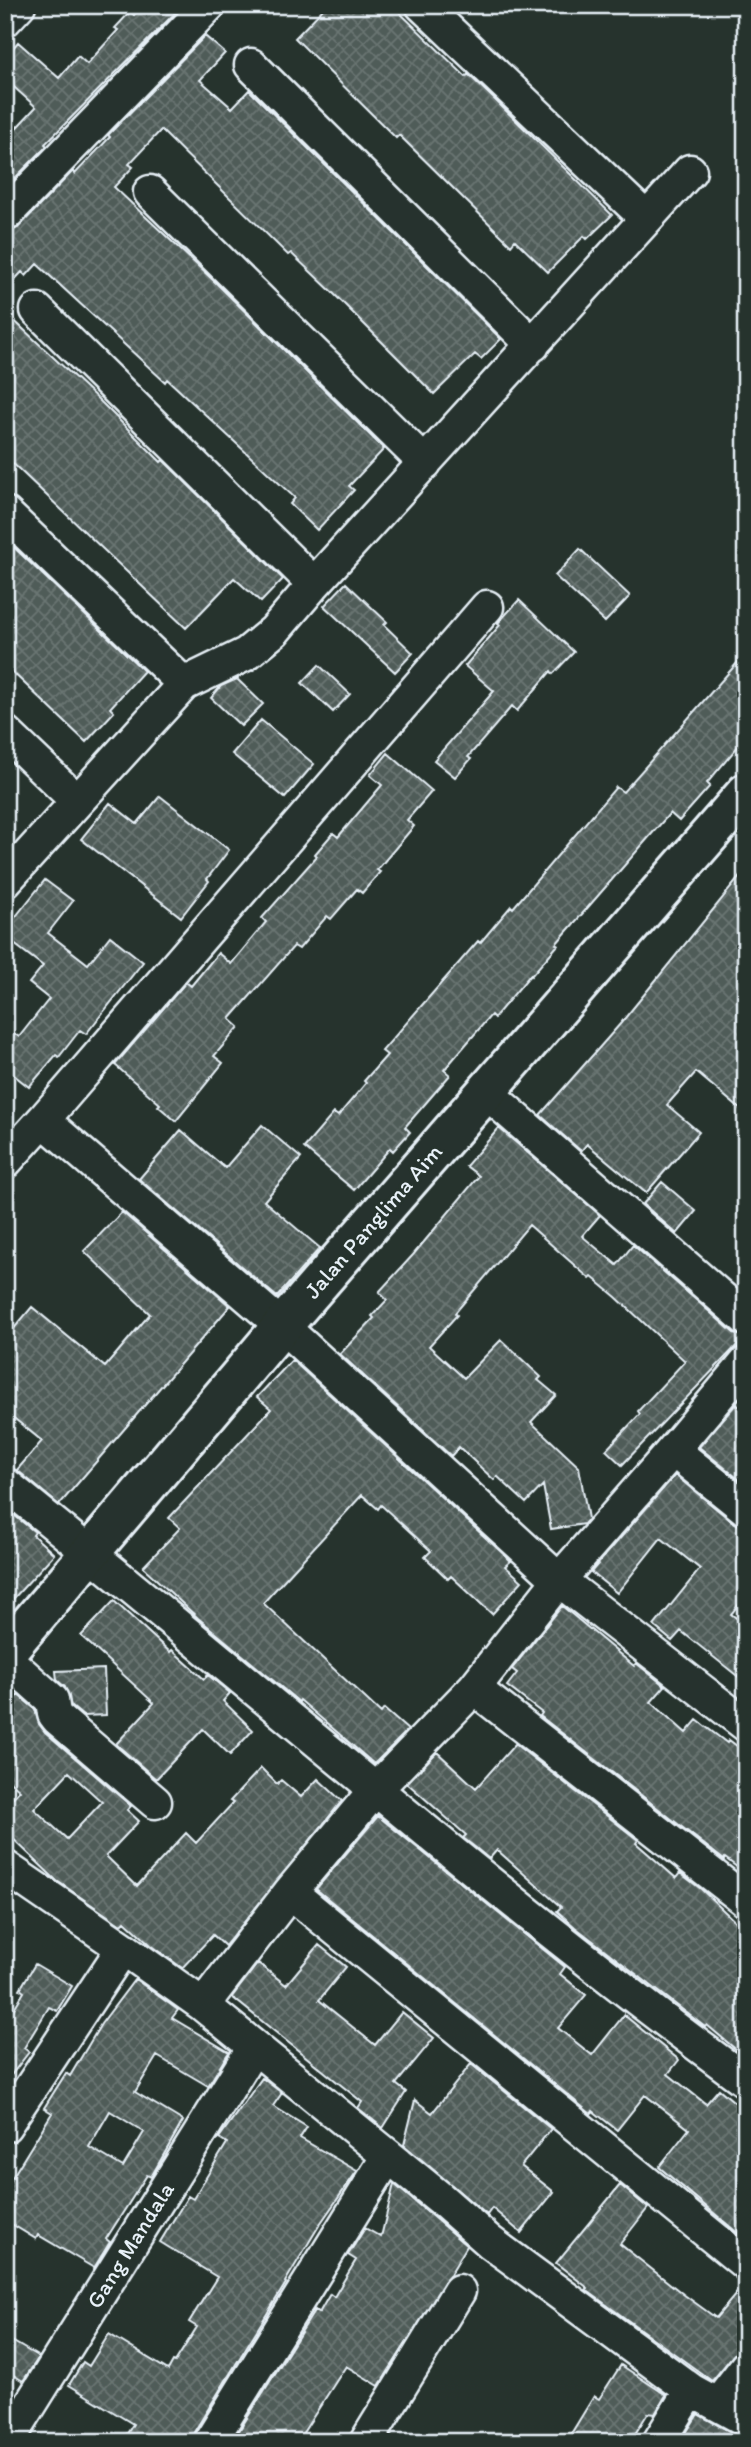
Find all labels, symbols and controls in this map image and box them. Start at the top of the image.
street label: Jalan Panglima Aim [298,1138,448,1304]
street label: Gang Mandala [80,2177,180,2313]

